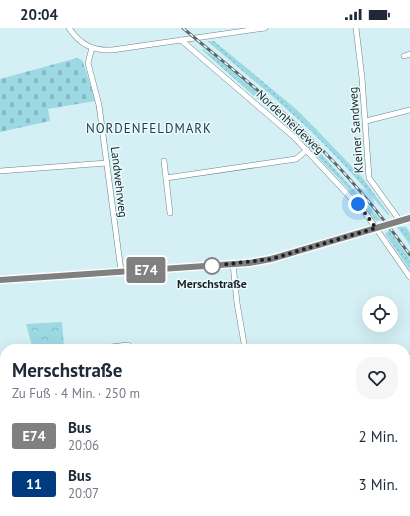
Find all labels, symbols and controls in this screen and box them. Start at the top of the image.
text: 20:04 [20,5,58,24]
street label: Nordenheideweg [253,86,327,157]
street label: Kleiner Sandweg [345,86,366,174]
district label: NORDENFELDMARK [86,120,212,137]
street label: Landwehrweg [108,146,131,218]
your location [348,194,368,214]
line badge: E74 [123,257,169,283]
marker: Merschstraße [203,257,221,275]
text: E74 [134,261,158,279]
place label: Merschstraße [177,276,247,291]
map controls [362,296,398,332]
button: locate [362,296,398,332]
button: heart [356,357,398,399]
text: Merschstraße [12,358,123,382]
text: Zu Fuß · 4 Min. · 250 m [12,385,140,402]
text: Bus [68,418,91,437]
text: E74 [22,427,46,445]
text: 2 Min. [359,427,398,446]
text: 20:06 [68,437,99,454]
text: Bus [68,466,91,485]
text: 11 [26,475,42,493]
text: 3 Min. [359,475,398,494]
text: 20:07 [68,485,99,502]

